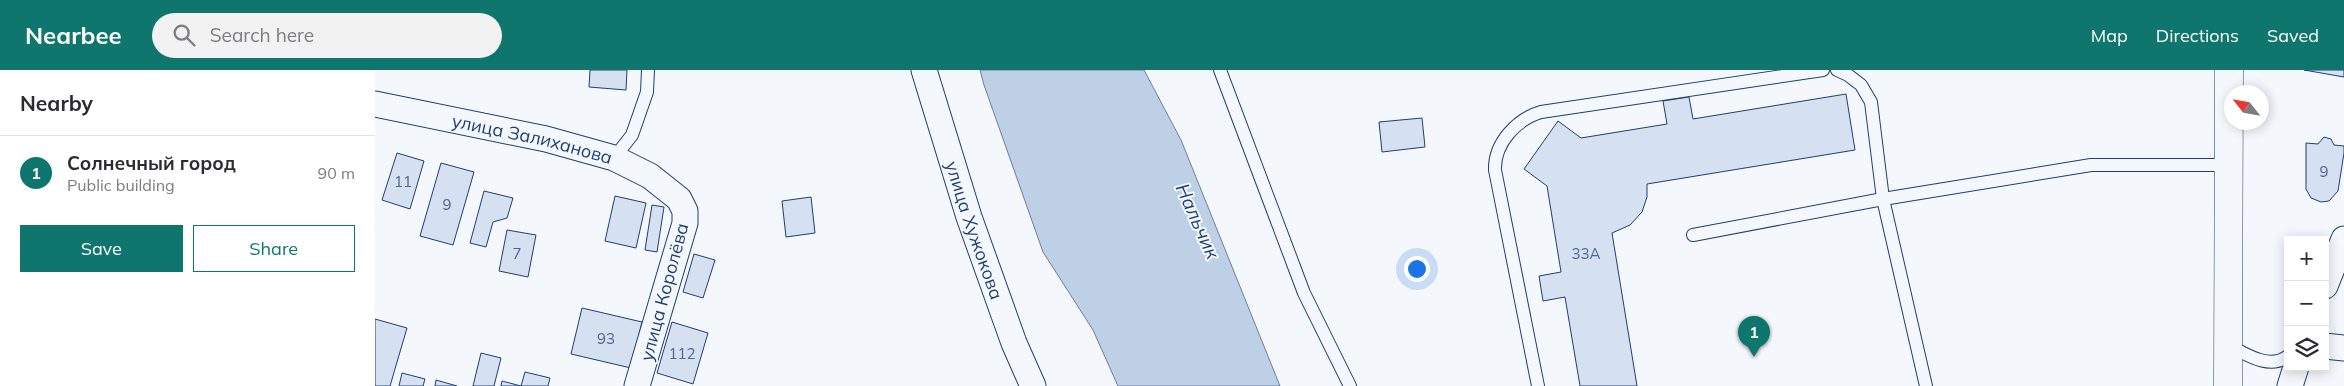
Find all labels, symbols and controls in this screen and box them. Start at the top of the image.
search box [152,13,502,58]
text: Nearbee [25,20,122,50]
icon: search [170,21,198,49]
text: Search here [210,23,314,47]
text: Map [2091,24,2128,47]
text: Directions [2156,24,2239,47]
text: Saved [2267,24,2319,47]
north arrow [2224,85,2269,130]
text: Nearby [20,90,93,116]
street label: улица Залиханова [450,109,615,169]
text: Солнечный город [67,151,236,175]
street label: улица Хужокова [941,158,1009,302]
house number: 9 [2319,162,2329,181]
text: 1 [31,163,41,183]
text: 90 m [318,163,355,183]
house number: 11 [394,172,412,191]
text: Public building [67,175,175,195]
water label: Нальчик [1171,180,1226,263]
house number: 9 [442,195,452,214]
street label: улица Королёва [634,220,694,364]
button: Save [20,225,183,272]
button: Share [193,225,355,272]
map controls [2284,236,2329,371]
button: + [2284,236,2329,281]
house number: 7 [512,244,522,263]
house number: 33А [1571,244,1601,263]
your location [1404,256,1430,282]
button: − [2284,281,2329,326]
pin: 1 [1738,316,1770,357]
button: layers [2284,326,2329,371]
house number: 93 [597,329,615,348]
house number: 112 [668,344,696,363]

